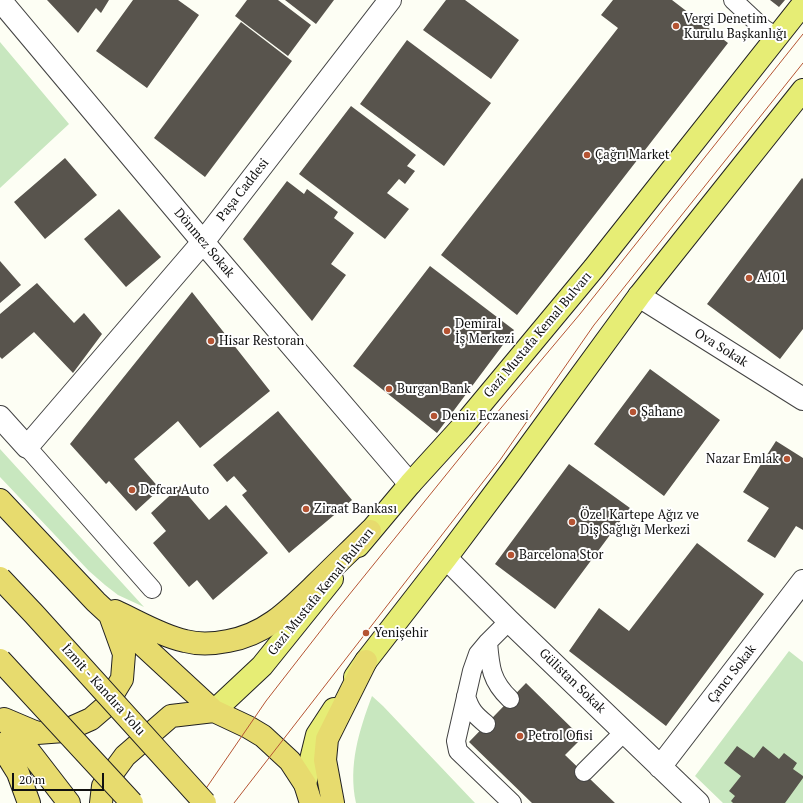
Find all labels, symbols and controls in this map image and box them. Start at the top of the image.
place label: Vergi Denetim Kurulu Başkanlığı [684,11,787,42]
marker: Vergi Denetim Kurulu Başkanlığı [671,21,681,31]
place label: Çağrı Market [595,147,670,163]
marker: Çağrı Market [582,150,592,160]
street label: Paşa Caddesi [214,156,272,224]
street label: Dönmez Sokak [171,205,237,281]
street label: Gazi Mustafa Kemal Bulvarı [481,269,595,401]
place label: A101 [757,270,787,286]
marker: A101 [744,273,754,283]
place label: Demiral İş Merkezi [455,316,515,347]
street label: Ova Sokak [691,325,751,371]
marker: Demiral İş Merkezi [442,326,452,336]
place label: Hisar Restoran [219,333,304,349]
marker: Hisar Restoran [206,336,216,346]
place label: Burgan Bank [397,381,471,397]
marker: Burgan Bank [384,384,394,394]
place label: Şahane [641,404,683,420]
marker: Şahane [628,407,638,417]
place label: Deniz Eczanesi [442,408,529,424]
marker: Deniz Eczanesi [429,411,439,421]
place label: Nazar Emlak [706,451,779,467]
marker: Nazar Emlak [782,454,792,464]
place label: Defcar Auto [140,482,209,498]
marker: Defcar Auto [127,485,137,495]
place label: Ziraat Bankası [314,501,397,517]
marker: Ziraat Bankası [301,504,311,514]
place label: Özel Kartepe Ağız ve Diş Sağlığı Merkezi [580,507,699,538]
marker: Özel Kartepe Ağız ve Diş Sağlığı Merkezi [567,517,577,527]
street label: Gazi Mustafa Kemal Bulvarı [265,525,377,659]
place label: Barcelona Stor [519,547,603,563]
marker: Barcelona Stor [506,550,516,560]
place label: Yenişehir [374,625,428,641]
marker: Yenişehir [361,628,371,638]
street label: İzmit - Kandıra Yolu [58,641,148,739]
street label: Çancı Sokak [704,642,760,706]
street label: Gülistan Sokak [536,645,608,717]
place label: Petrol Ofisi [528,728,593,744]
marker: Petrol Ofisi [515,731,525,741]
scale bar [14,765,106,791]
text: 20 m [19,772,45,787]

